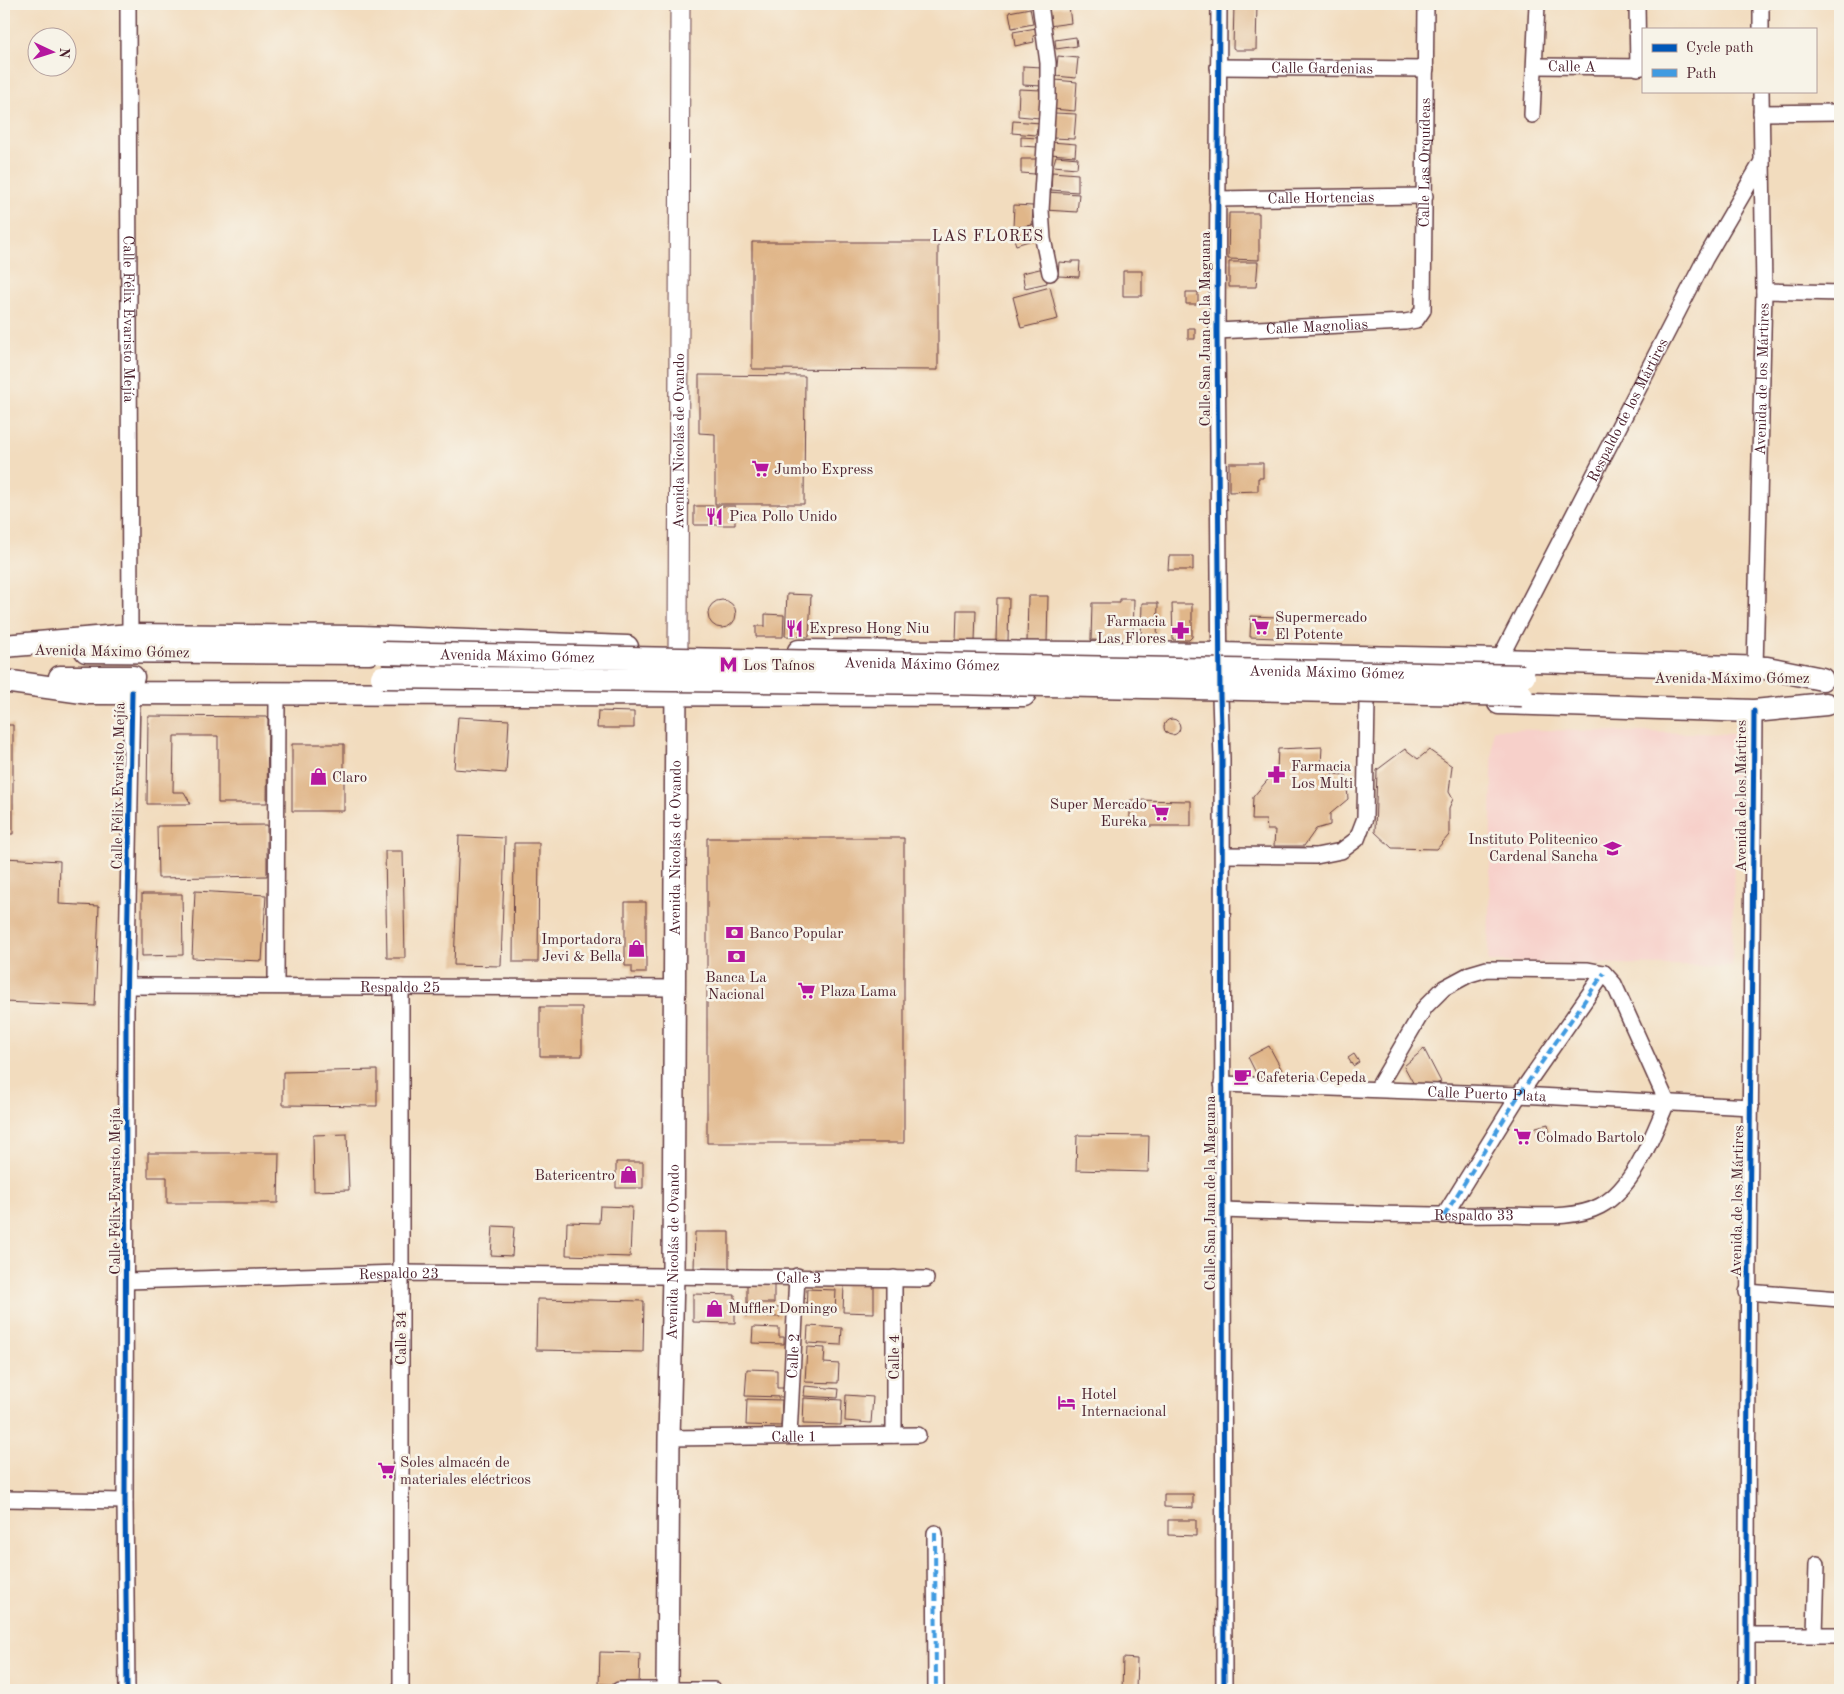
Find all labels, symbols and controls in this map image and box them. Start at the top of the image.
north arrow [28,28,78,78]
legend [1642,28,1816,92]
text: Cycle path [1686,41,1754,56]
text: N [57,47,71,59]
street label: Calle A [1548,60,1597,76]
street label: Calle Gardenias [1271,62,1373,77]
text: Path [1686,67,1716,82]
street label: Calle Las Orquídeas [1418,98,1434,228]
street label: Calle Hortencias [1267,191,1375,207]
district label: LAS FLORES [932,229,1044,245]
street label: Calle San Juan de la Maguana [1199,231,1214,427]
street label: Calle Félix Evaristo Mejía [120,235,135,403]
street label: Avenida de los Mártires [1754,303,1773,456]
street label: Calle Magnolias [1265,318,1368,338]
street label: Respaldo de los Mártires [1586,337,1672,485]
street label: Avenida Nicolás de Ovando [672,353,688,529]
supermarket icon: Jumbo Express [750,459,770,479]
place label: Jumbo Express [774,463,873,478]
restaurant icon: Pica Pollo Unido [705,506,725,526]
place label: Pica Pollo Unido [729,510,837,525]
place label: Supermercado El Potente [1275,611,1367,643]
place label: Farmacia Las Flores [1097,615,1167,647]
supermarket icon: Supermercado El Potente [1251,616,1271,636]
restaurant icon: Expreso Hong Niu [785,618,805,638]
pharmacy icon: Farmacia Las Flores [1170,620,1190,640]
place label: Expreso Hong Niu [809,622,929,637]
street label: Avenida Máximo Gómez [34,644,190,661]
street label: Avenida Máximo Gómez [439,648,595,666]
metro station icon: Los Taínos [719,655,739,675]
street label: Avenida Máximo Gómez [844,656,1000,674]
place label: Los Taínos [743,659,815,674]
street label: Avenida Máximo Gómez [1249,664,1405,683]
street label: Avenida Máximo Gómez [1654,672,1810,687]
street label: Calle Félix Evaristo Mejía [111,702,128,870]
street label: Avenida de los Mártires [1735,720,1750,872]
street label: Avenida Nicolás de Ovando [669,760,685,936]
place label: Farmacia Los Multi [1291,760,1353,792]
pharmacy icon: Farmacia Los Multi [1267,765,1287,785]
shop icon: Claro [308,767,328,787]
place label: Claro [332,771,367,786]
place label: Super Mercado Eureka [1050,798,1148,830]
supermarket icon: Super Mercado Eureka [1151,803,1171,823]
place label: Instituto Politecnico Cardenal Sancha [1468,833,1599,865]
school or university icon: Instituto Politecnico Cardenal Sancha [1602,838,1622,858]
bank icon: Banco Popular [725,923,745,943]
place label: Banco Popular [749,927,843,942]
place label: Importadora Jevi & Bella [541,933,623,965]
shop icon: Importadora Jevi & Bella [626,938,646,958]
bank icon: Banca La Nacional [726,946,746,966]
place label: Banca La Nacional [705,971,767,1003]
street label: Respaldo 25 [360,981,440,996]
supermarket icon: Plaza Lama [796,981,816,1001]
place label: Plaza Lama [820,985,897,1000]
cafe icon: Cafeteria Cepeda [1232,1067,1252,1087]
place label: Cafeteria Cepeda [1256,1071,1367,1086]
street label: Calle Puerto Plata [1427,1086,1547,1105]
street label: Calle San Juan de la Maguana [1204,1095,1219,1291]
street label: Calle Félix Evaristo Mejía [109,1107,124,1275]
street label: Avenida de los Mártires [1730,1125,1747,1277]
supermarket icon: Colmado Bartolo [1512,1127,1532,1147]
place label: Colmado Bartolo [1536,1131,1644,1146]
street label: Avenida Nicolás de Ovando [665,1164,683,1340]
shop icon: Batericentro [619,1165,639,1185]
place label: Batericentro [535,1169,615,1184]
street label: Respaldo 33 [1434,1209,1514,1224]
street label: Respaldo 23 [359,1267,439,1283]
street label: Calle 3 [776,1271,822,1287]
shop icon: Muffler Domingo [704,1298,724,1318]
place label: Muffler Domingo [728,1302,837,1317]
street label: Calle 34 [395,1311,410,1365]
street label: Calle 2 [786,1333,803,1379]
street label: Calle 4 [888,1334,903,1380]
place label: Hotel Internacional [1081,1388,1166,1420]
hotel icon: Hotel Internacional [1057,1393,1077,1413]
street label: Calle 1 [771,1430,817,1446]
place label: Soles almacén de materiales eléctricos [400,1456,531,1488]
supermarket icon: Soles almacén de materiales eléctricos [376,1461,396,1481]

